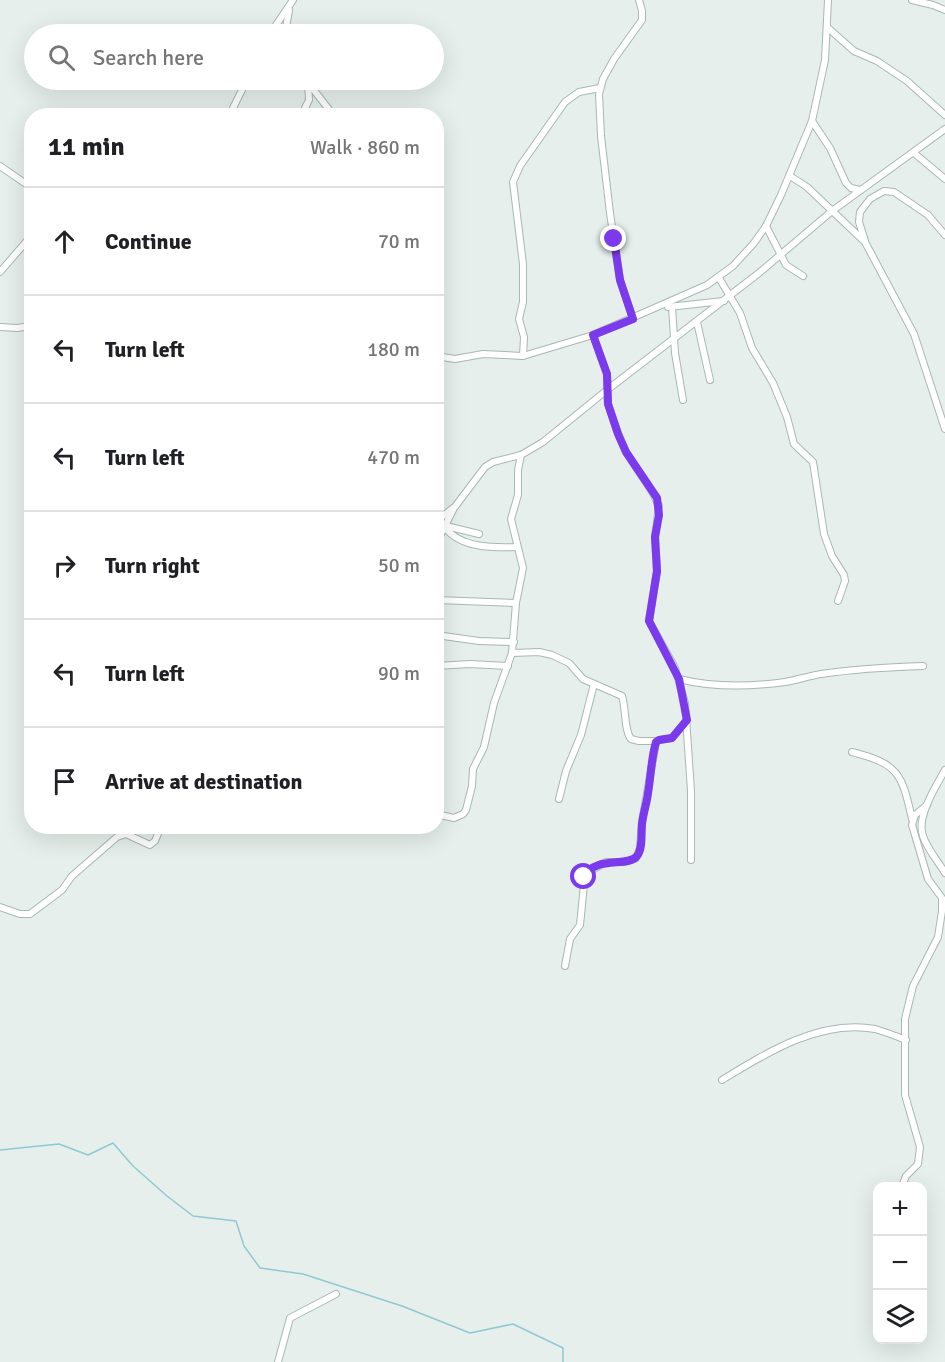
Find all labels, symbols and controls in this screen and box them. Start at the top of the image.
search box [24,24,444,90]
icon: search [45,41,78,74]
text: Search here [93,44,204,71]
text: 11 min [48,131,125,163]
text: Walk · 860 m [310,135,420,160]
icon: ahead [48,225,81,258]
route end [600,225,626,251]
text: Continue [105,228,192,255]
text: 70 m [378,229,420,254]
icon: left [48,333,81,366]
text: Turn left [105,336,185,363]
text: 180 m [367,337,420,362]
icon: left [48,441,81,474]
text: Turn left [105,444,185,471]
text: 470 m [367,445,420,470]
icon: right [48,549,81,582]
text: Turn right [105,552,200,579]
text: 50 m [378,553,420,578]
icon: left [48,657,81,690]
text: Turn left [105,660,185,687]
text: 90 m [378,661,420,686]
icon: arrive [48,765,81,798]
text: Arrive at destination [105,768,302,795]
route start [570,863,596,889]
map controls [873,1182,927,1344]
button: + [873,1182,927,1236]
button: − [873,1236,927,1290]
button: layers [873,1290,927,1344]

